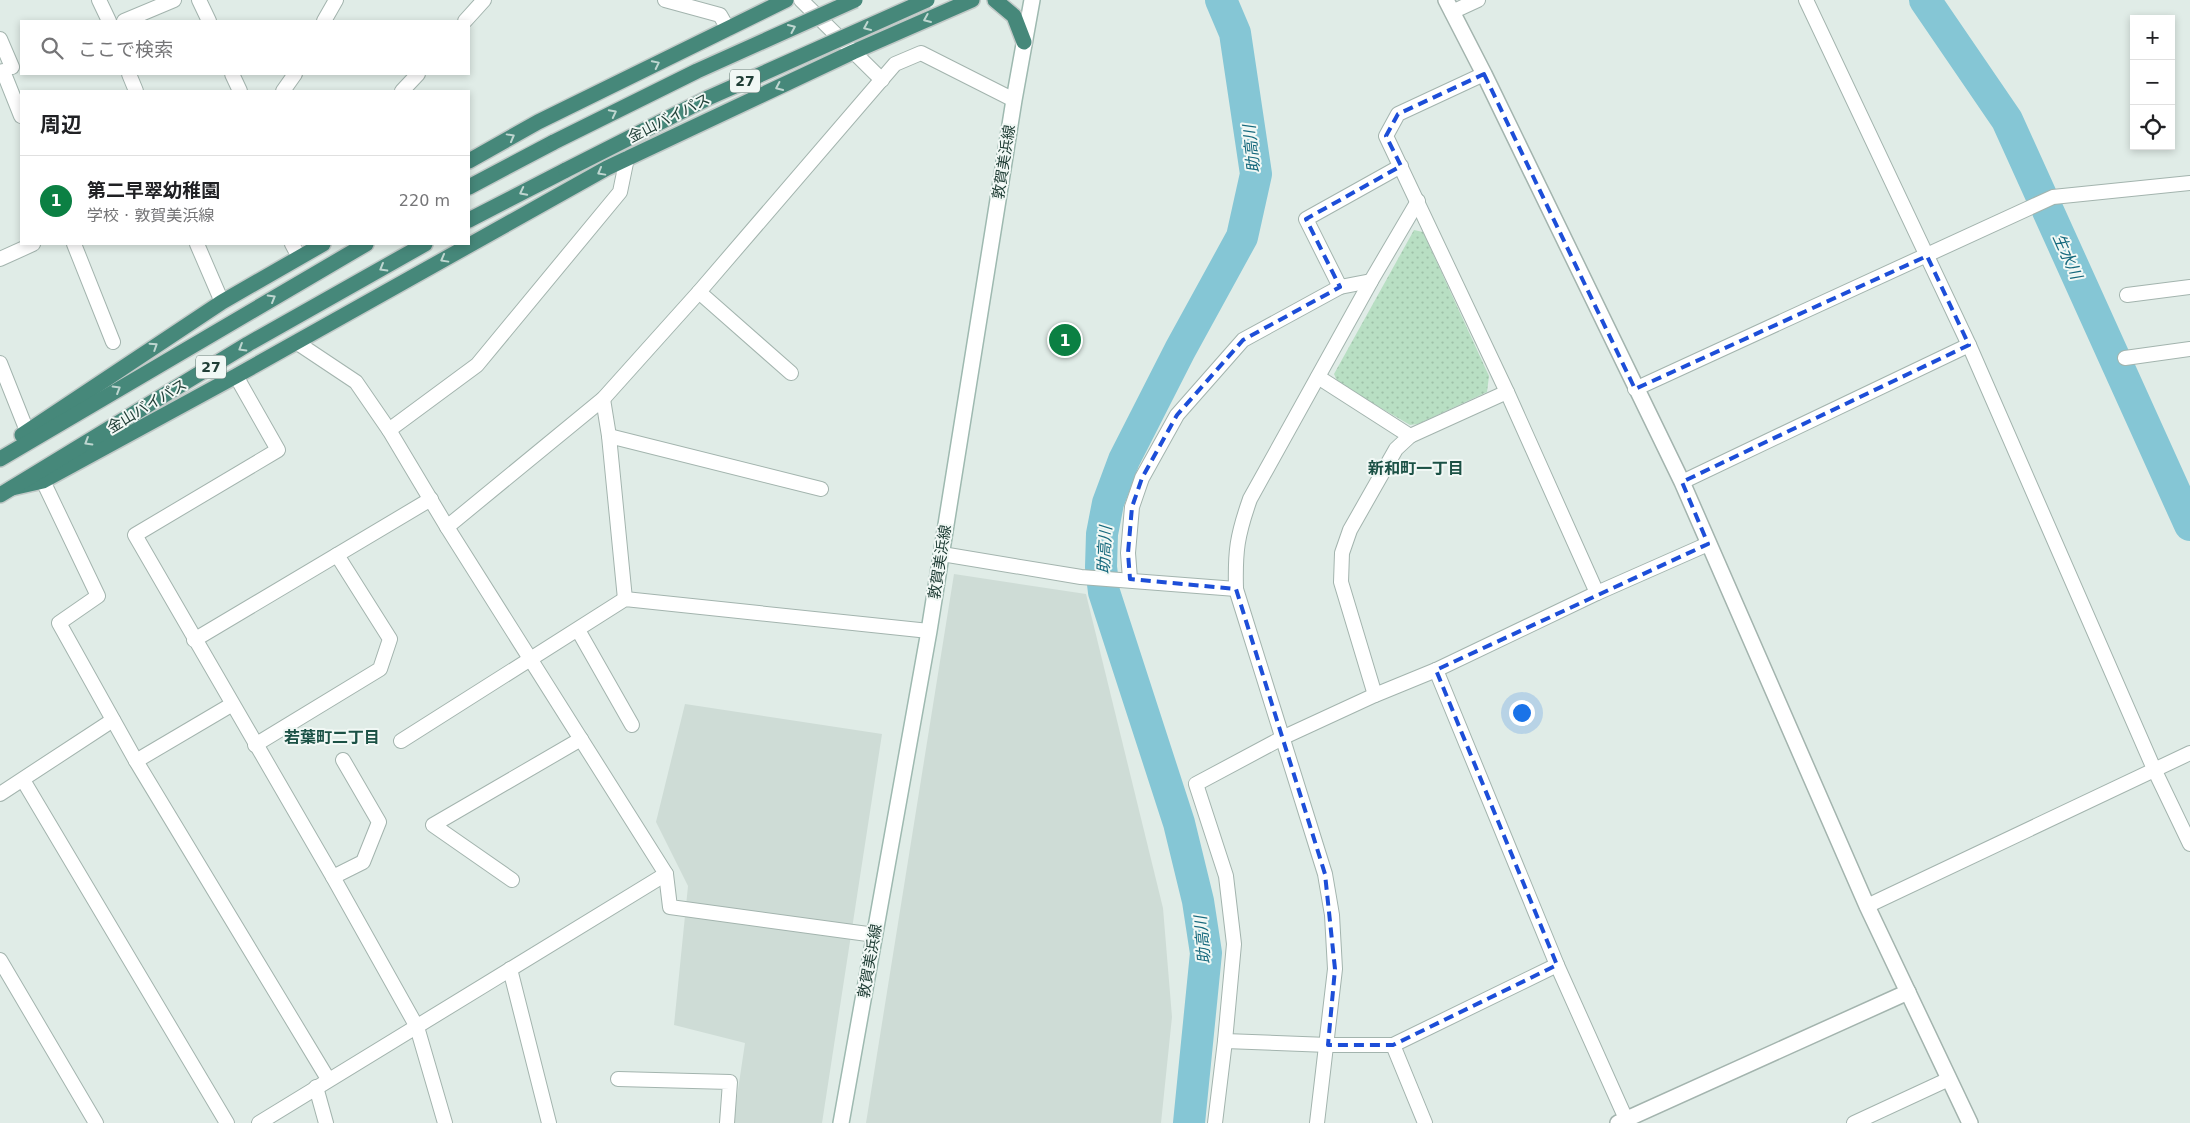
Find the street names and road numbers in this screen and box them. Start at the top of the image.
road number: 27 [730,70,760,92]
street label: 金山バイパス [625,90,713,146]
street label: 敦賀美浜線 [989,124,1019,200]
road number: 27 [196,356,226,378]
street label: 金山バイパス [104,375,190,437]
street label: 敦賀美浜線 [925,524,955,600]
street label: 敦賀美浜線 [855,922,885,1000]

